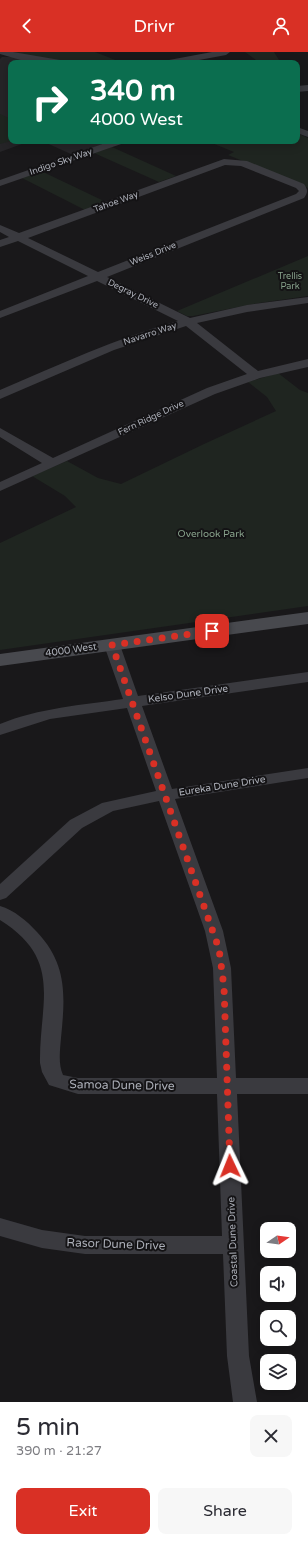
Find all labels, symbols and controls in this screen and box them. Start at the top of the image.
icon: back [16,15,38,37]
text: Drivr [133,15,175,37]
icon: person [270,15,292,37]
text: 340 m [90,74,176,108]
icon: right [24,76,76,128]
text: 4000 West [90,108,183,130]
street label: Indigo Sky Way [28,146,94,178]
street label: Tahoe Way [92,189,140,215]
street label: Weiss Drive [128,240,178,268]
park label: Trellis Park [278,271,302,292]
street label: Degray Drive [106,277,160,311]
street label: Navarro Way [122,320,178,348]
street label: Fern Ridge Drive [116,398,186,438]
park label: Overlook Park [178,528,245,540]
pin [195,614,229,648]
icon: arrive [201,620,223,642]
street label: 4000 West [45,640,98,660]
street label: Kelso Dune Drive [147,682,229,706]
street label: Eureka Dune Drive [178,773,267,799]
street label: Samoa Dune Drive [69,1077,175,1093]
position arrow [209,1145,251,1187]
street label: Coastal Dune Drive [225,1196,241,1287]
north arrow [260,1222,296,1258]
map controls [260,1222,296,1390]
street label: Rasor Dune Drive [66,1235,166,1253]
button: sound [260,1266,296,1302]
button: search [260,1310,296,1346]
button: layers [260,1354,296,1390]
text: 5 min [16,1413,80,1442]
button: close [250,1415,292,1457]
text: 390 m · 21:27 [16,1443,102,1459]
button: Exit [16,1488,150,1534]
button: Share [158,1488,292,1534]

